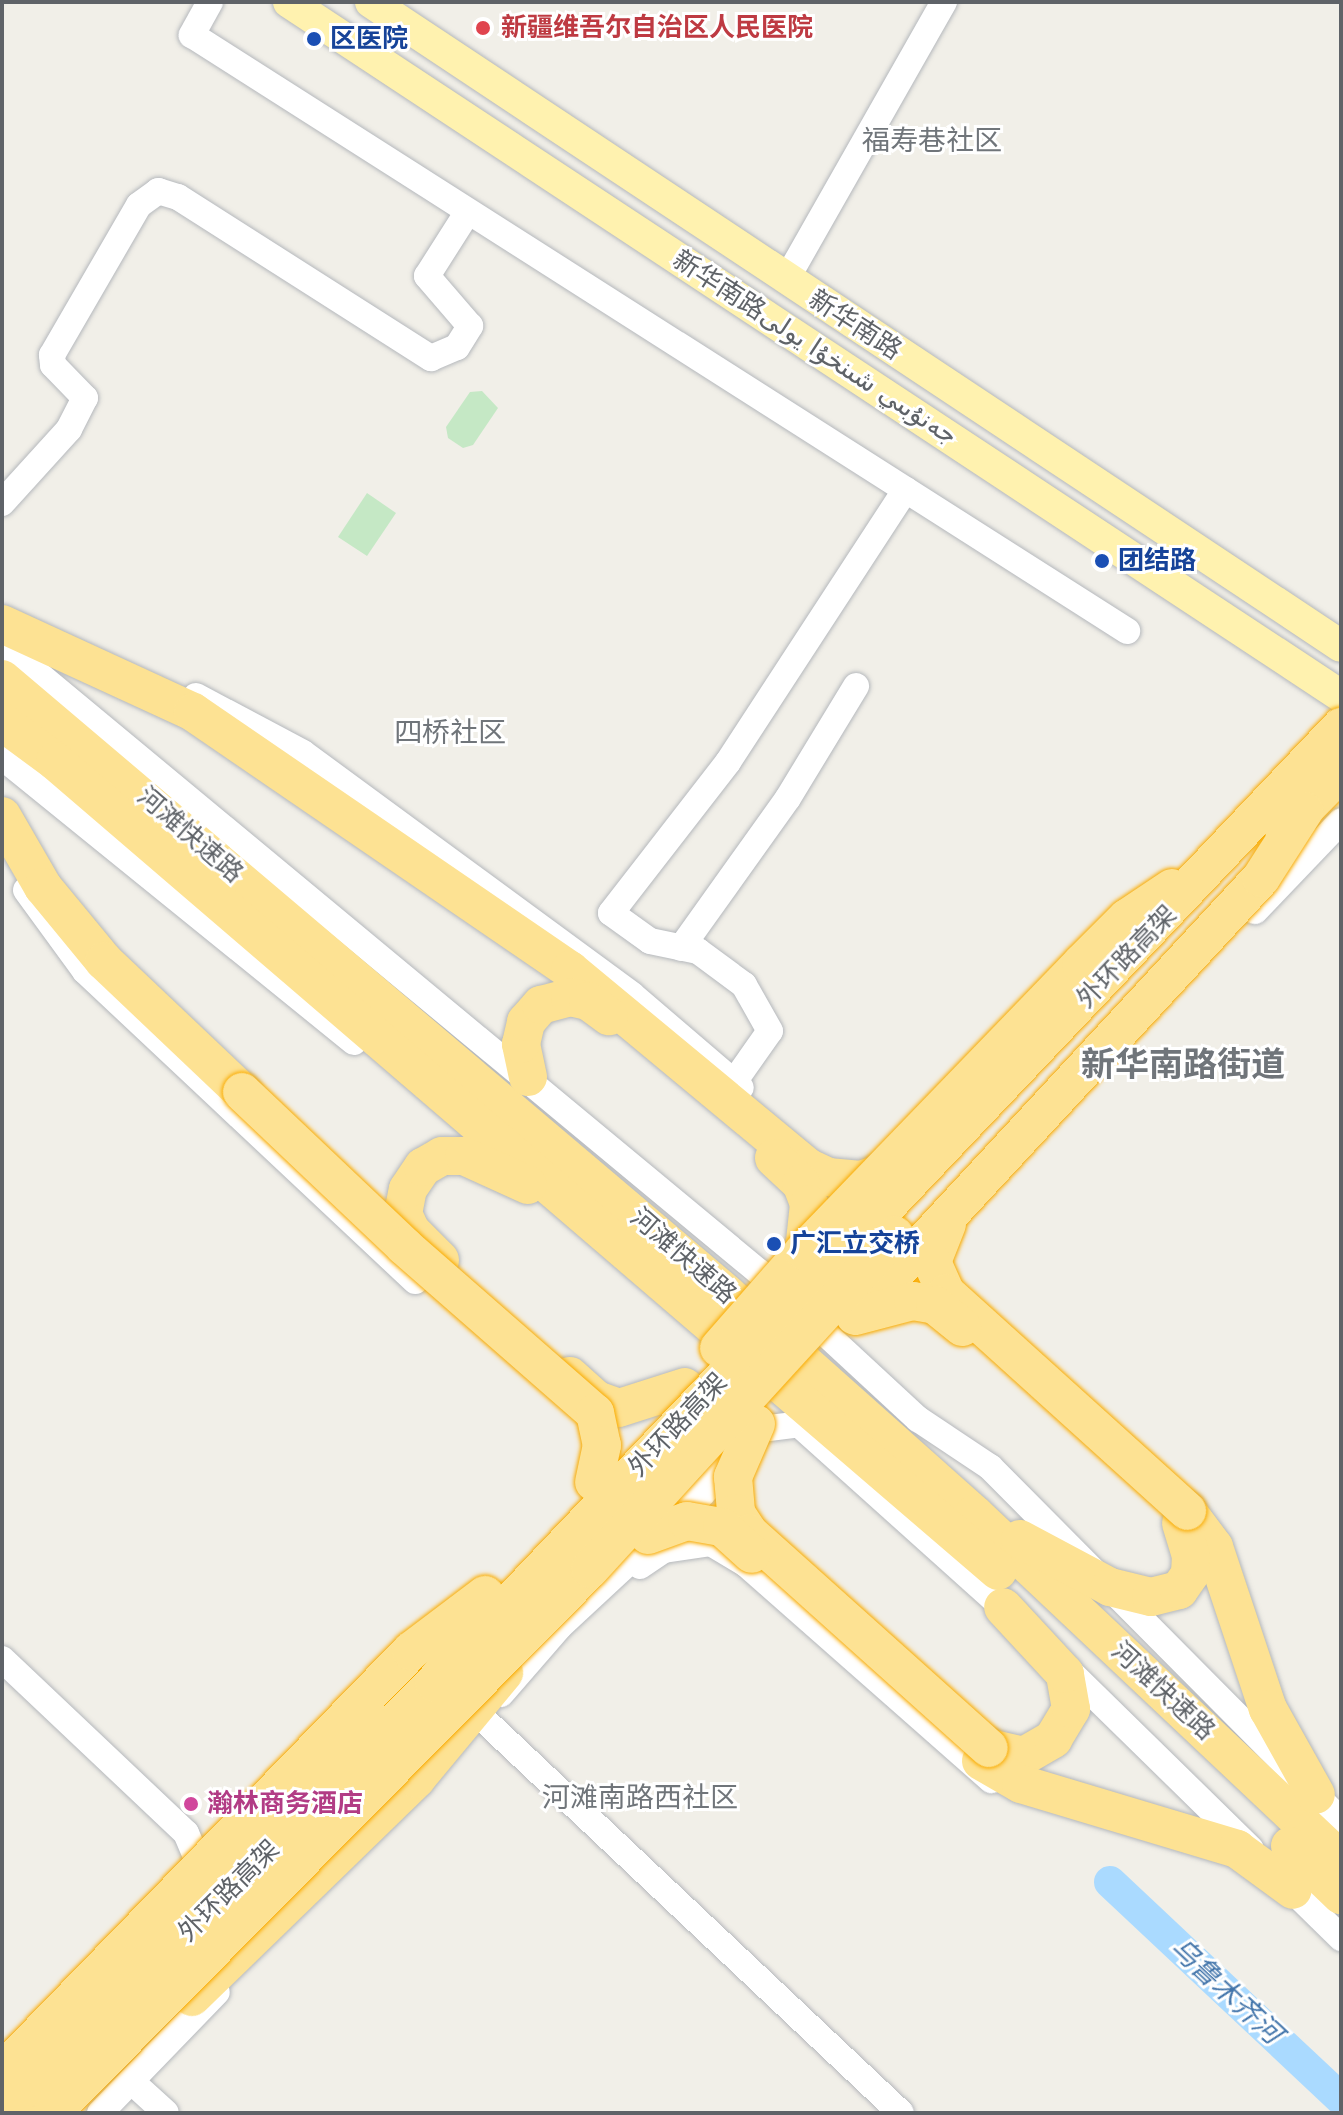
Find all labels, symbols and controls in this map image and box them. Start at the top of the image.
place label: 新疆维吾尔自治区人民医院 [501,12,813,44]
marker: 新疆维吾尔自治区人民医院 [472,17,494,39]
place label: 区医院 [330,23,408,55]
marker: 区医院 [305,30,323,48]
district label: 福寿巷社区 [862,124,1002,158]
street label: 新华南路جەنۇبىي شىنخۇا يولى [667,244,963,452]
street label: 新华南路 [803,284,907,366]
place label: 团结路 [1118,545,1196,577]
marker: 团结路 [1093,552,1111,570]
district label: 四桥社区 [394,716,506,750]
street label: 河滩快速路 [131,781,249,889]
street label: 外环路高架 [1071,899,1183,1015]
district label: 新华南路街道 [1081,1045,1285,1085]
street label: 河滩快速路 [624,1202,742,1310]
place label: 广汇立交桥 [790,1228,920,1260]
marker: 广汇立交桥 [765,1235,783,1253]
street label: 外环路高架 [622,1367,734,1483]
street label: 河滩快速路 [1105,1635,1221,1747]
district label: 河滩南路西社区 [542,1781,738,1815]
place label: 瀚林商务酒店 [207,1788,363,1820]
marker: 瀚林商务酒店 [182,1795,200,1813]
street label: 外环路高架 [172,1834,286,1948]
water label: 乌鲁木齐河 [1163,1931,1289,2051]

